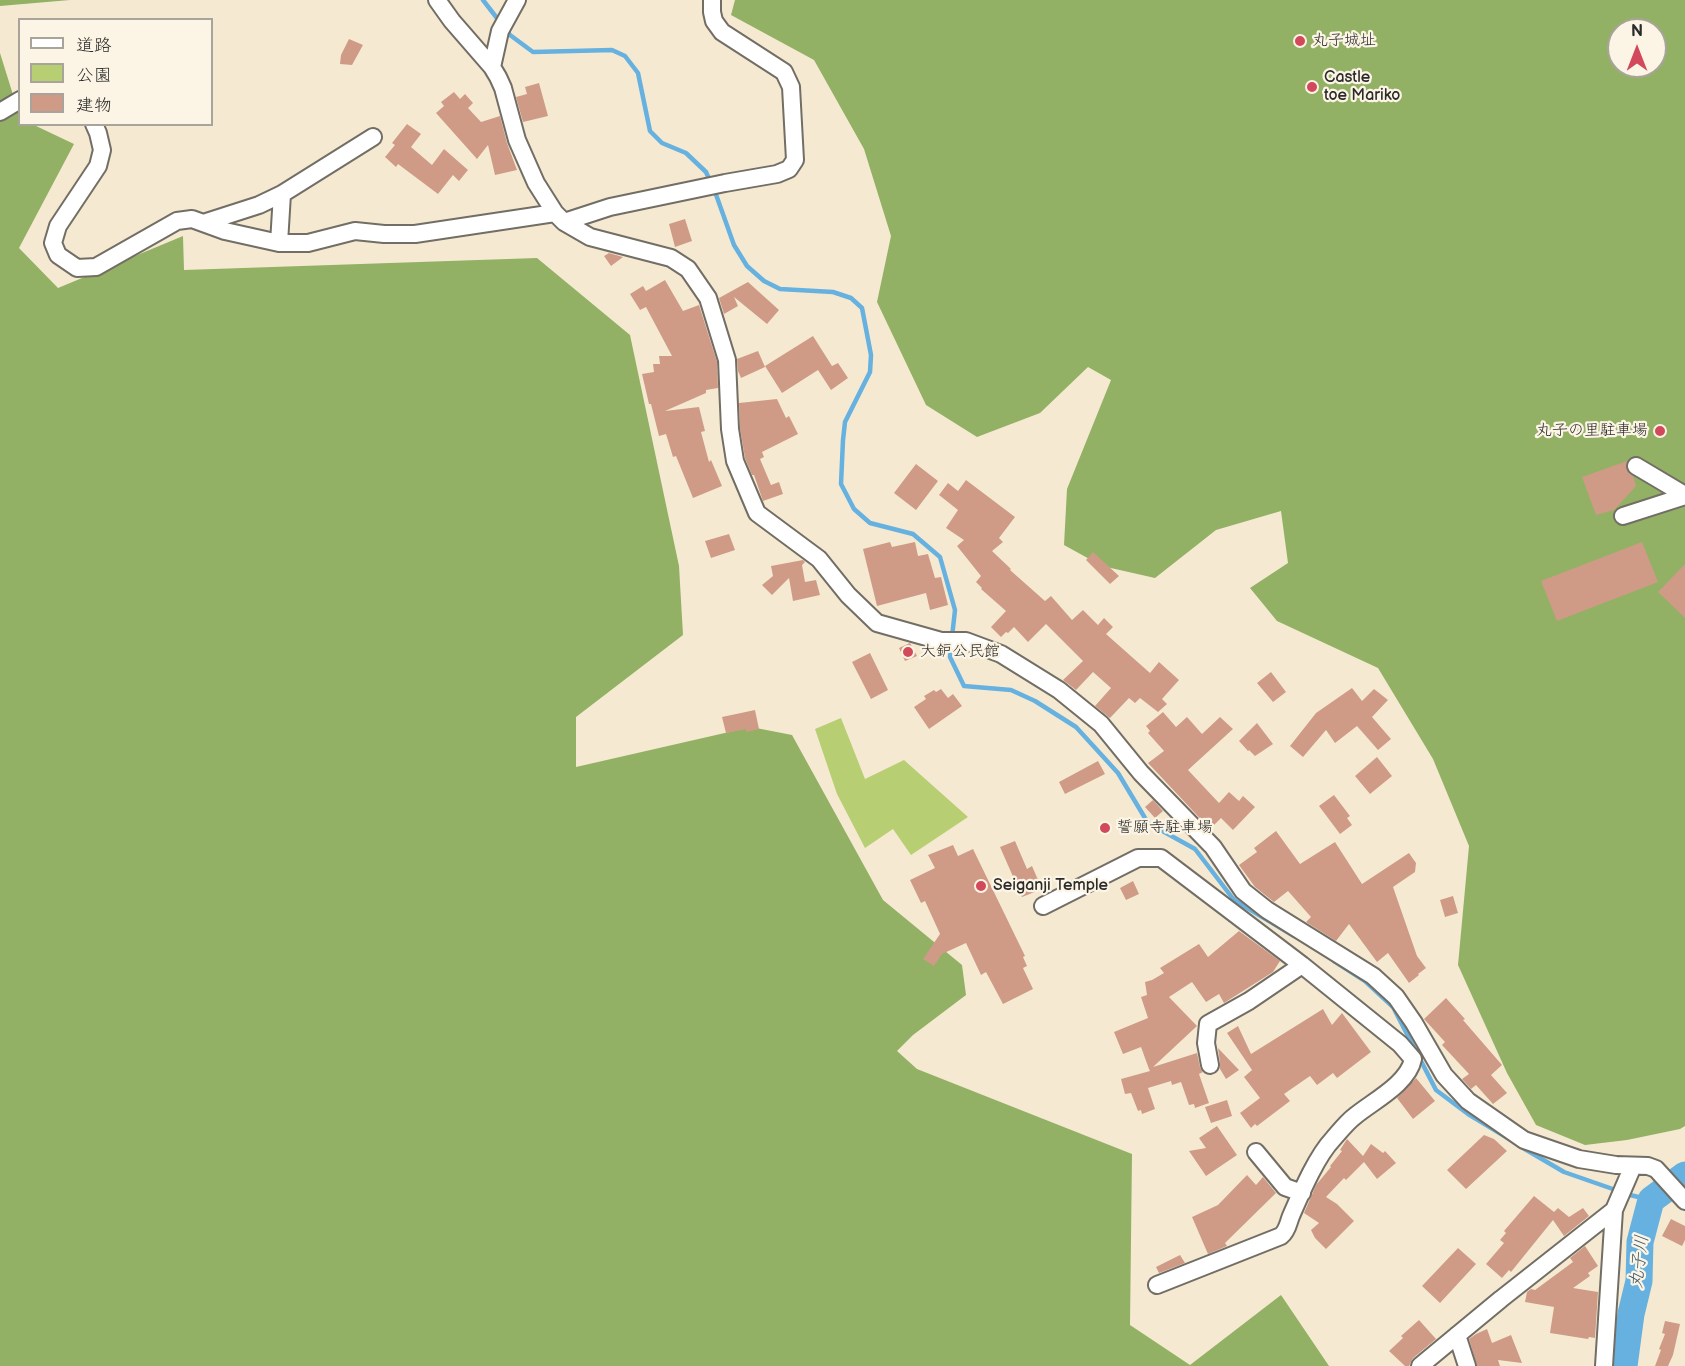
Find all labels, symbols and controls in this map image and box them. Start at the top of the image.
legend [18,18,213,126]
north arrow [1607,18,1667,78]
text: N [1631,22,1643,41]
place label: 丸子城址 [1312,31,1376,51]
marker: 丸子城址 [1293,34,1307,48]
text: 道路 [76,35,112,56]
text: 公園 [76,65,112,86]
place label: Castle toe Mariko [1324,68,1400,106]
marker: Castle toe Mariko [1305,80,1319,94]
text: 建物 [76,95,112,116]
place label: 丸子の里駐車場 [1536,421,1648,441]
marker: 丸子の里駐車場 [1653,424,1667,438]
place label: 大鈩公民館 [920,642,1000,662]
marker: 大鈩公民館 [901,645,915,659]
place label: 誓願寺駐車場 [1117,818,1213,838]
marker: 誓願寺駐車場 [1098,821,1112,835]
place label: Seiganji Temple [993,876,1108,896]
marker: Seiganji Temple [974,879,988,893]
water label: 丸子川 [1626,1234,1654,1290]

